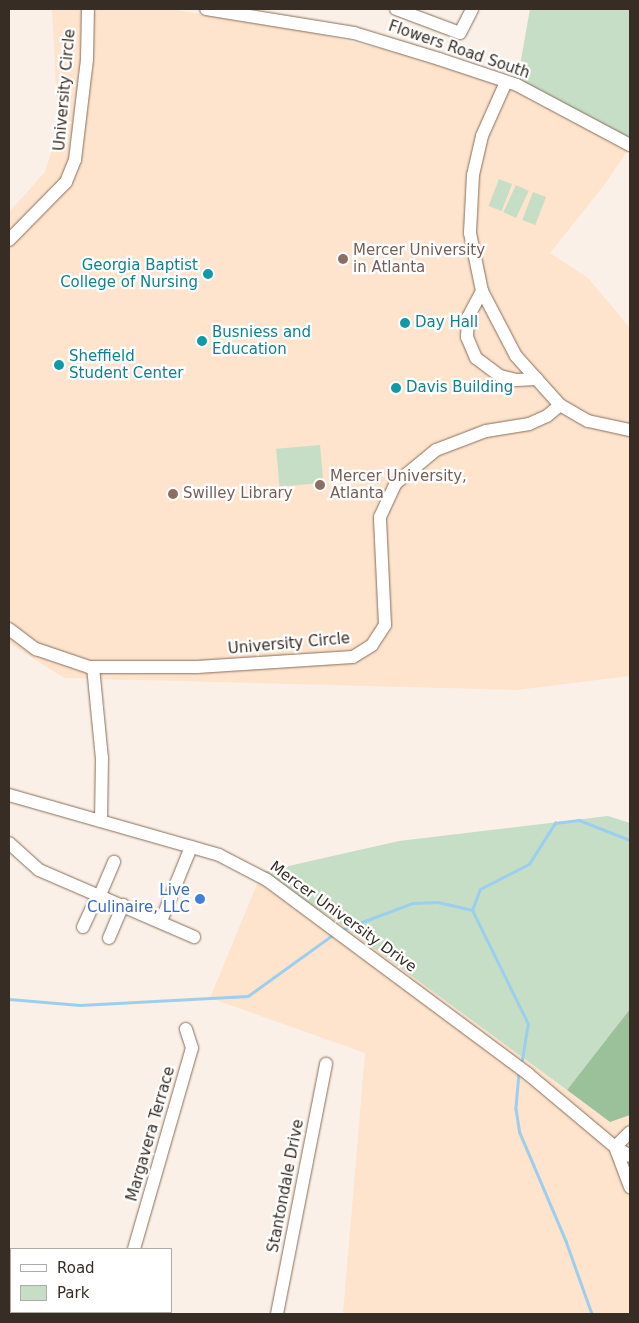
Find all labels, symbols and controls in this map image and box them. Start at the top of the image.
street label: Flowers Road South [386,17,532,83]
street label: University Circle [51,28,79,152]
place label: Mercer University in Atlanta [353,241,485,276]
marker: Mercer University in Atlanta [337,253,349,265]
place label: Georgia Baptist College of Nursing [60,256,198,291]
marker: Georgia Baptist College of Nursing [202,268,214,280]
place label: Day Hall [415,314,478,332]
marker: Day Hall [399,317,411,329]
place label: Busniess and Education [212,323,311,358]
marker: Busniess and Education [196,335,208,347]
place label: Sheffield Student Center [69,347,183,382]
marker: Sheffield Student Center [53,359,65,371]
place label: Davis Building [406,379,513,397]
marker: Davis Building [390,382,402,394]
place label: Mercer University, Atlanta [330,467,467,502]
marker: Mercer University, Atlanta [314,479,326,491]
place label: Swilley Library [183,485,293,503]
marker: Swilley Library [167,488,179,500]
street label: University Circle [227,630,351,658]
street label: Mercer University Drive [266,858,420,976]
place label: Live Culinaire, LLC [87,881,190,916]
marker: Live Culinaire, LLC [194,893,206,905]
street label: Margavera Terrace [123,1064,179,1204]
street label: Stantondale Drive [264,1118,308,1254]
legend [10,1248,172,1313]
text: Road [57,1259,95,1277]
text: Park [57,1284,89,1302]

